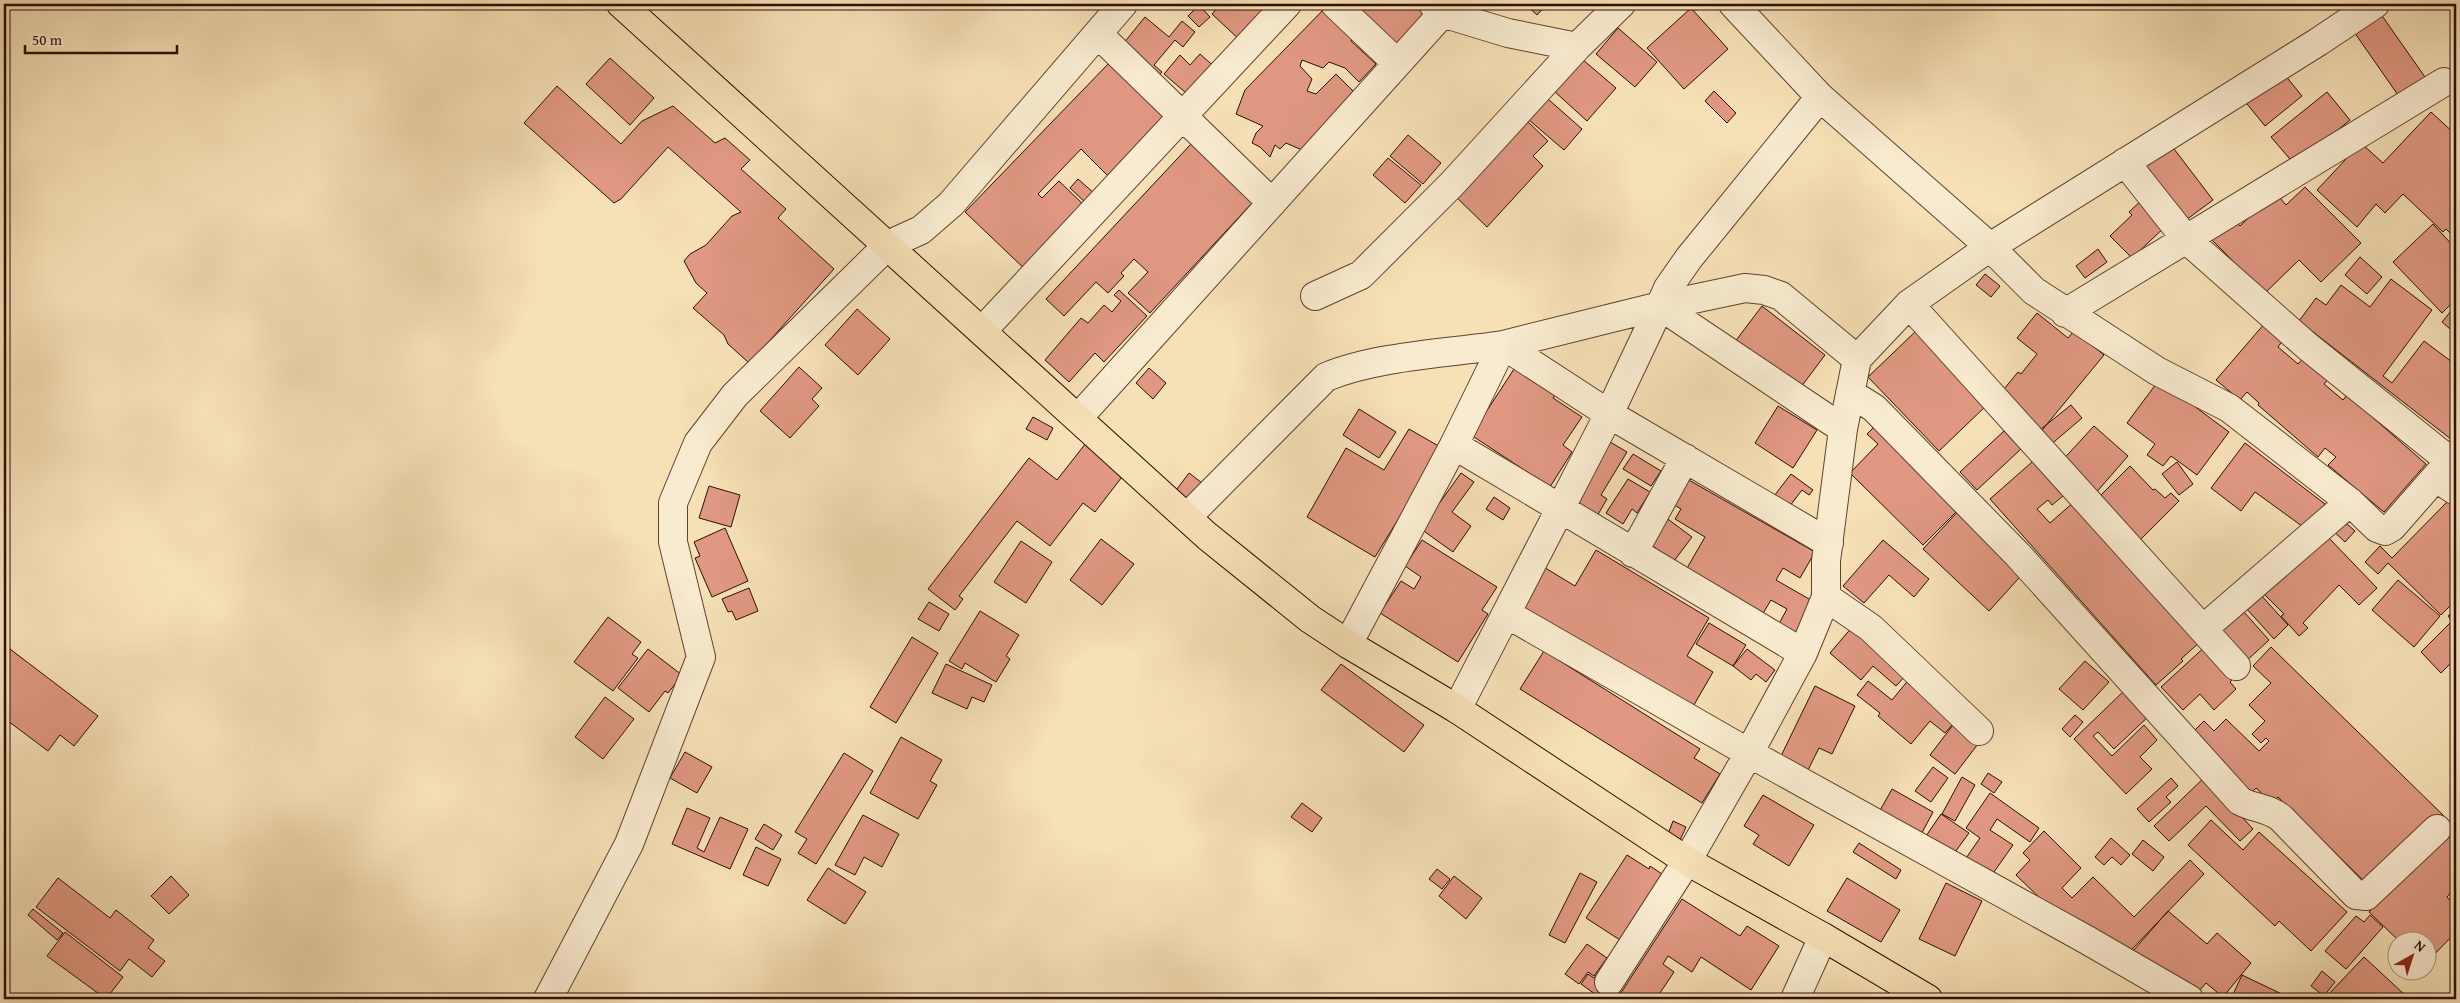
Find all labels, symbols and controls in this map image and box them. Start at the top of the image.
scale bar [25,22,178,54]
text: 50 m [32,29,63,50]
north arrow [2388,930,2438,980]
text: N [2410,935,2431,957]

